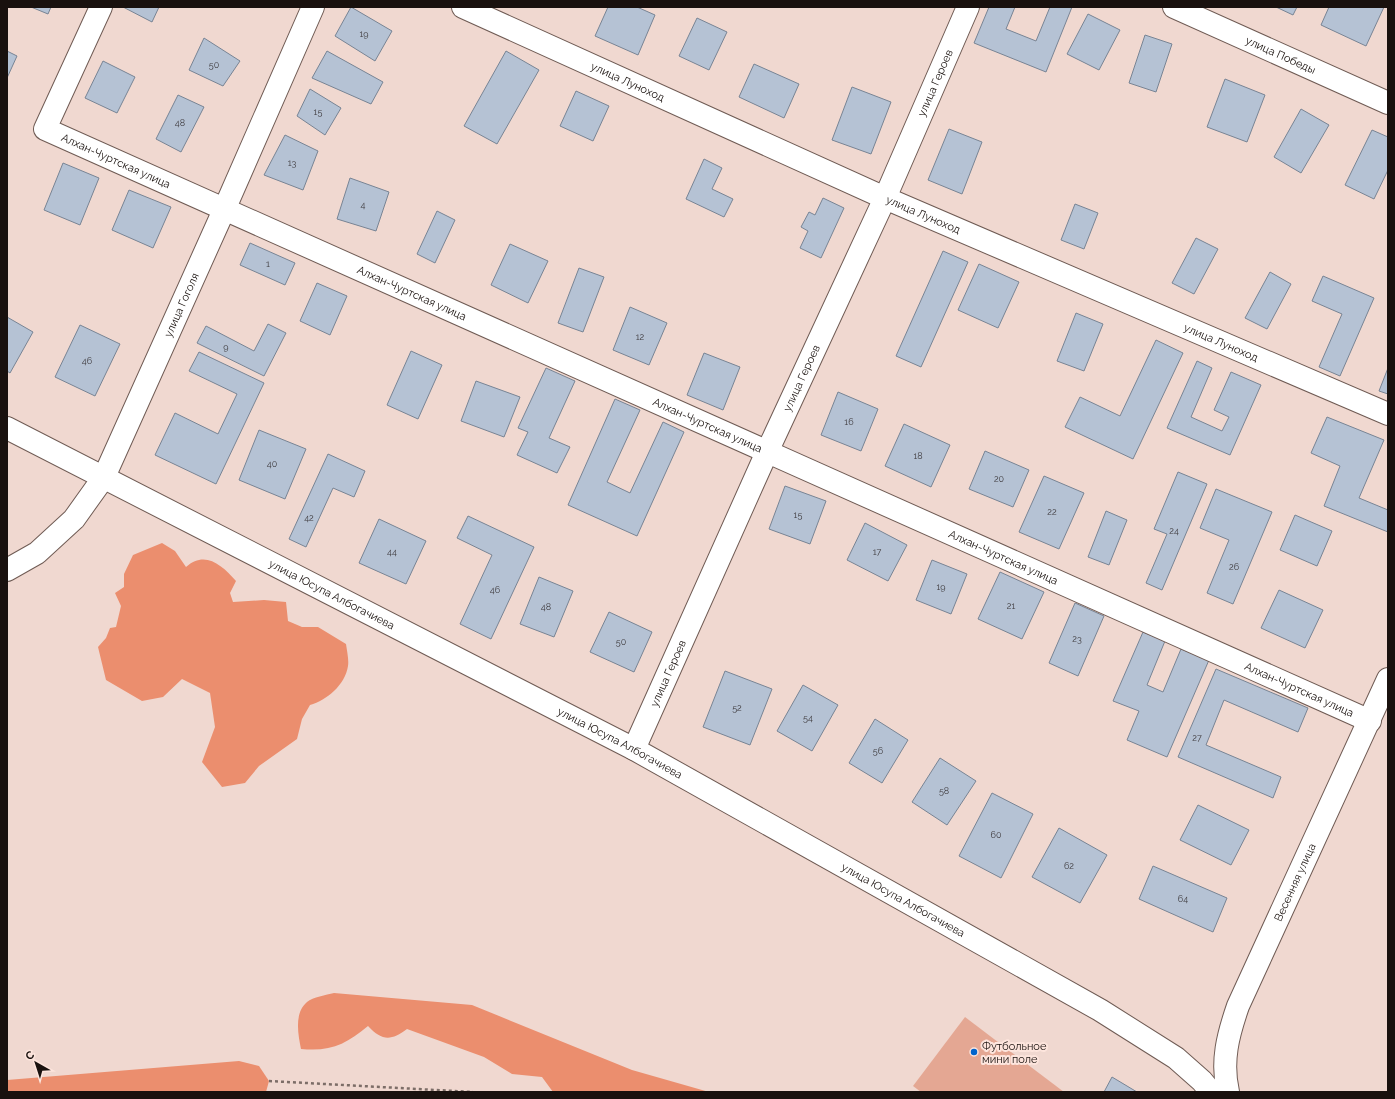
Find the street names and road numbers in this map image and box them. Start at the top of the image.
street label: улица Победы [1243,34,1318,77]
street label: улица Героев [915,47,956,119]
street label: улица Луноход [589,60,667,105]
street label: Алхан-Чуртская улица [59,131,172,191]
street label: улица Луноход [884,193,963,237]
street label: Алхан-Чуртская улица [355,263,468,323]
street label: улица Гоголя [162,271,202,339]
street label: улица Луноход [1182,321,1261,365]
street label: улица Героев [781,343,823,414]
street label: Алхан-Чуртская улица [651,395,764,456]
street label: Алхан-Чуртская улица [947,528,1060,588]
street label: улица Юсупа Албогачиева [267,557,397,632]
street label: улица Героев [648,638,689,709]
street label: Алхан-Чуртская улица [1242,660,1356,720]
street label: улица Юсупа Албогачиева [555,705,684,782]
street label: Весенняя улица [1272,841,1319,923]
street label: улица Юсупа Албогачиева [839,861,967,940]

